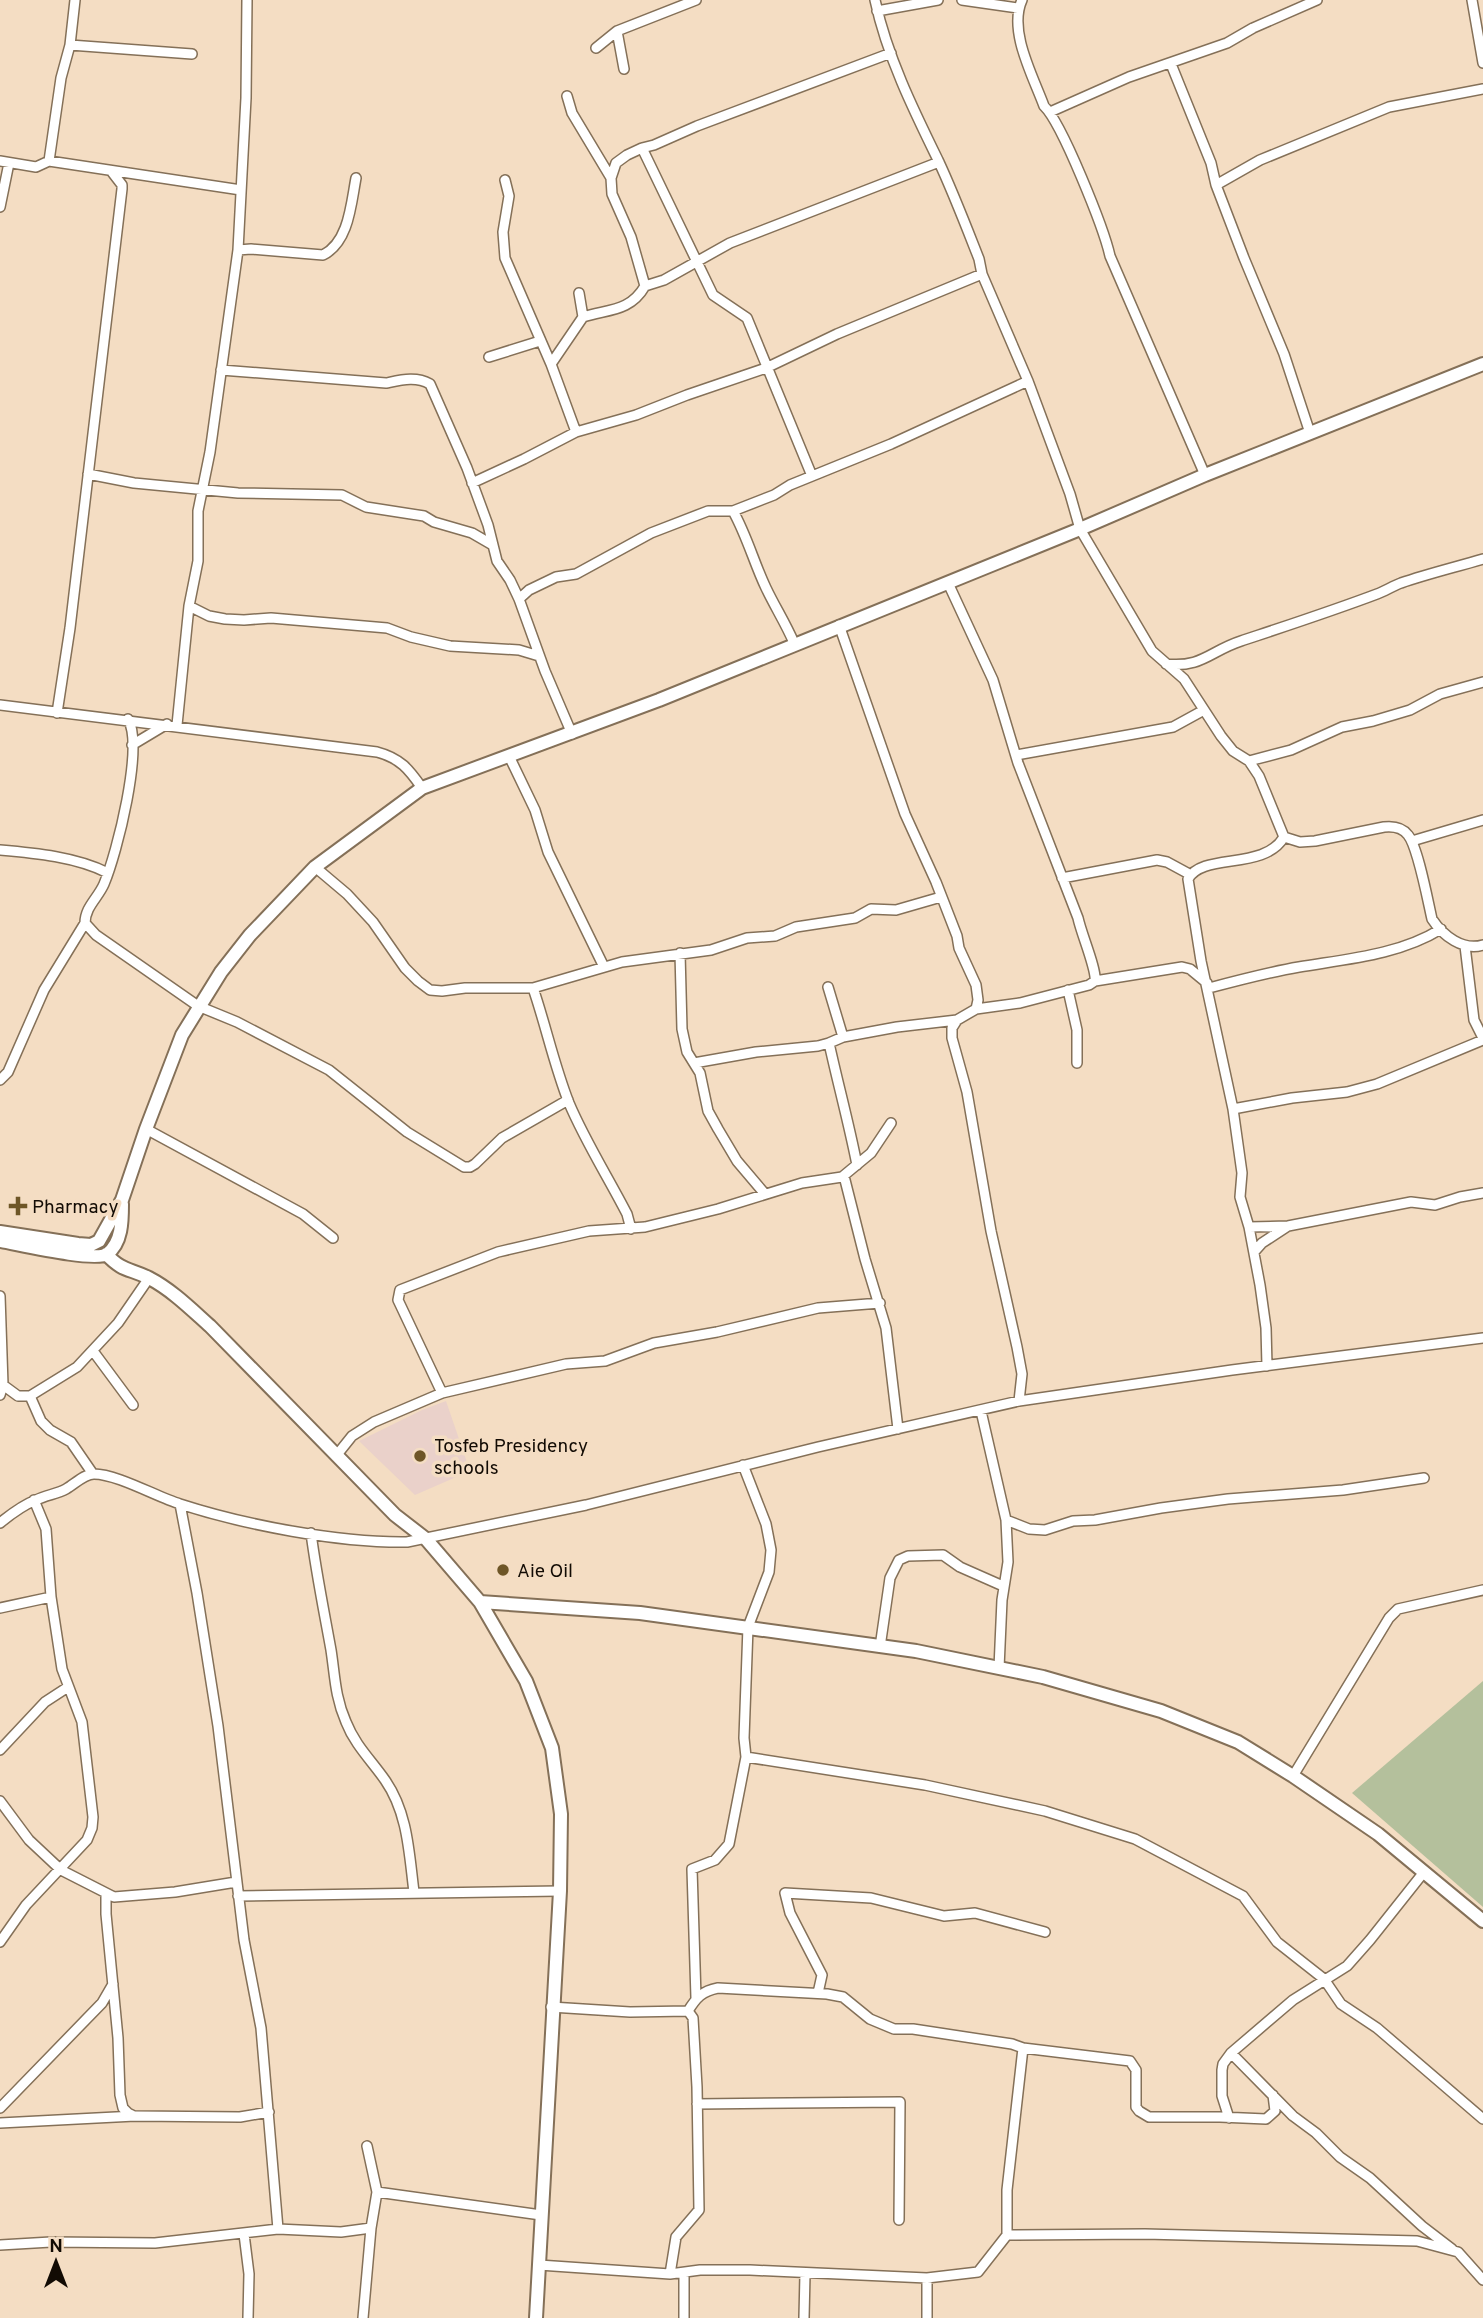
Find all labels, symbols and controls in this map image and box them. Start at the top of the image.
place label: Pharmacy [32,1196,118,1220]
marker: Pharmacy [10,1198,26,1214]
place label: Tosfeb Presidency schools [434,1435,588,1481]
marker: Tosfeb Presidency schools [412,1448,428,1464]
place label: Aie Oil [517,1560,573,1584]
marker: Aie Oil [495,1562,511,1578]
north arrow [21,2227,91,2297]
text: N [49,2235,63,2259]

